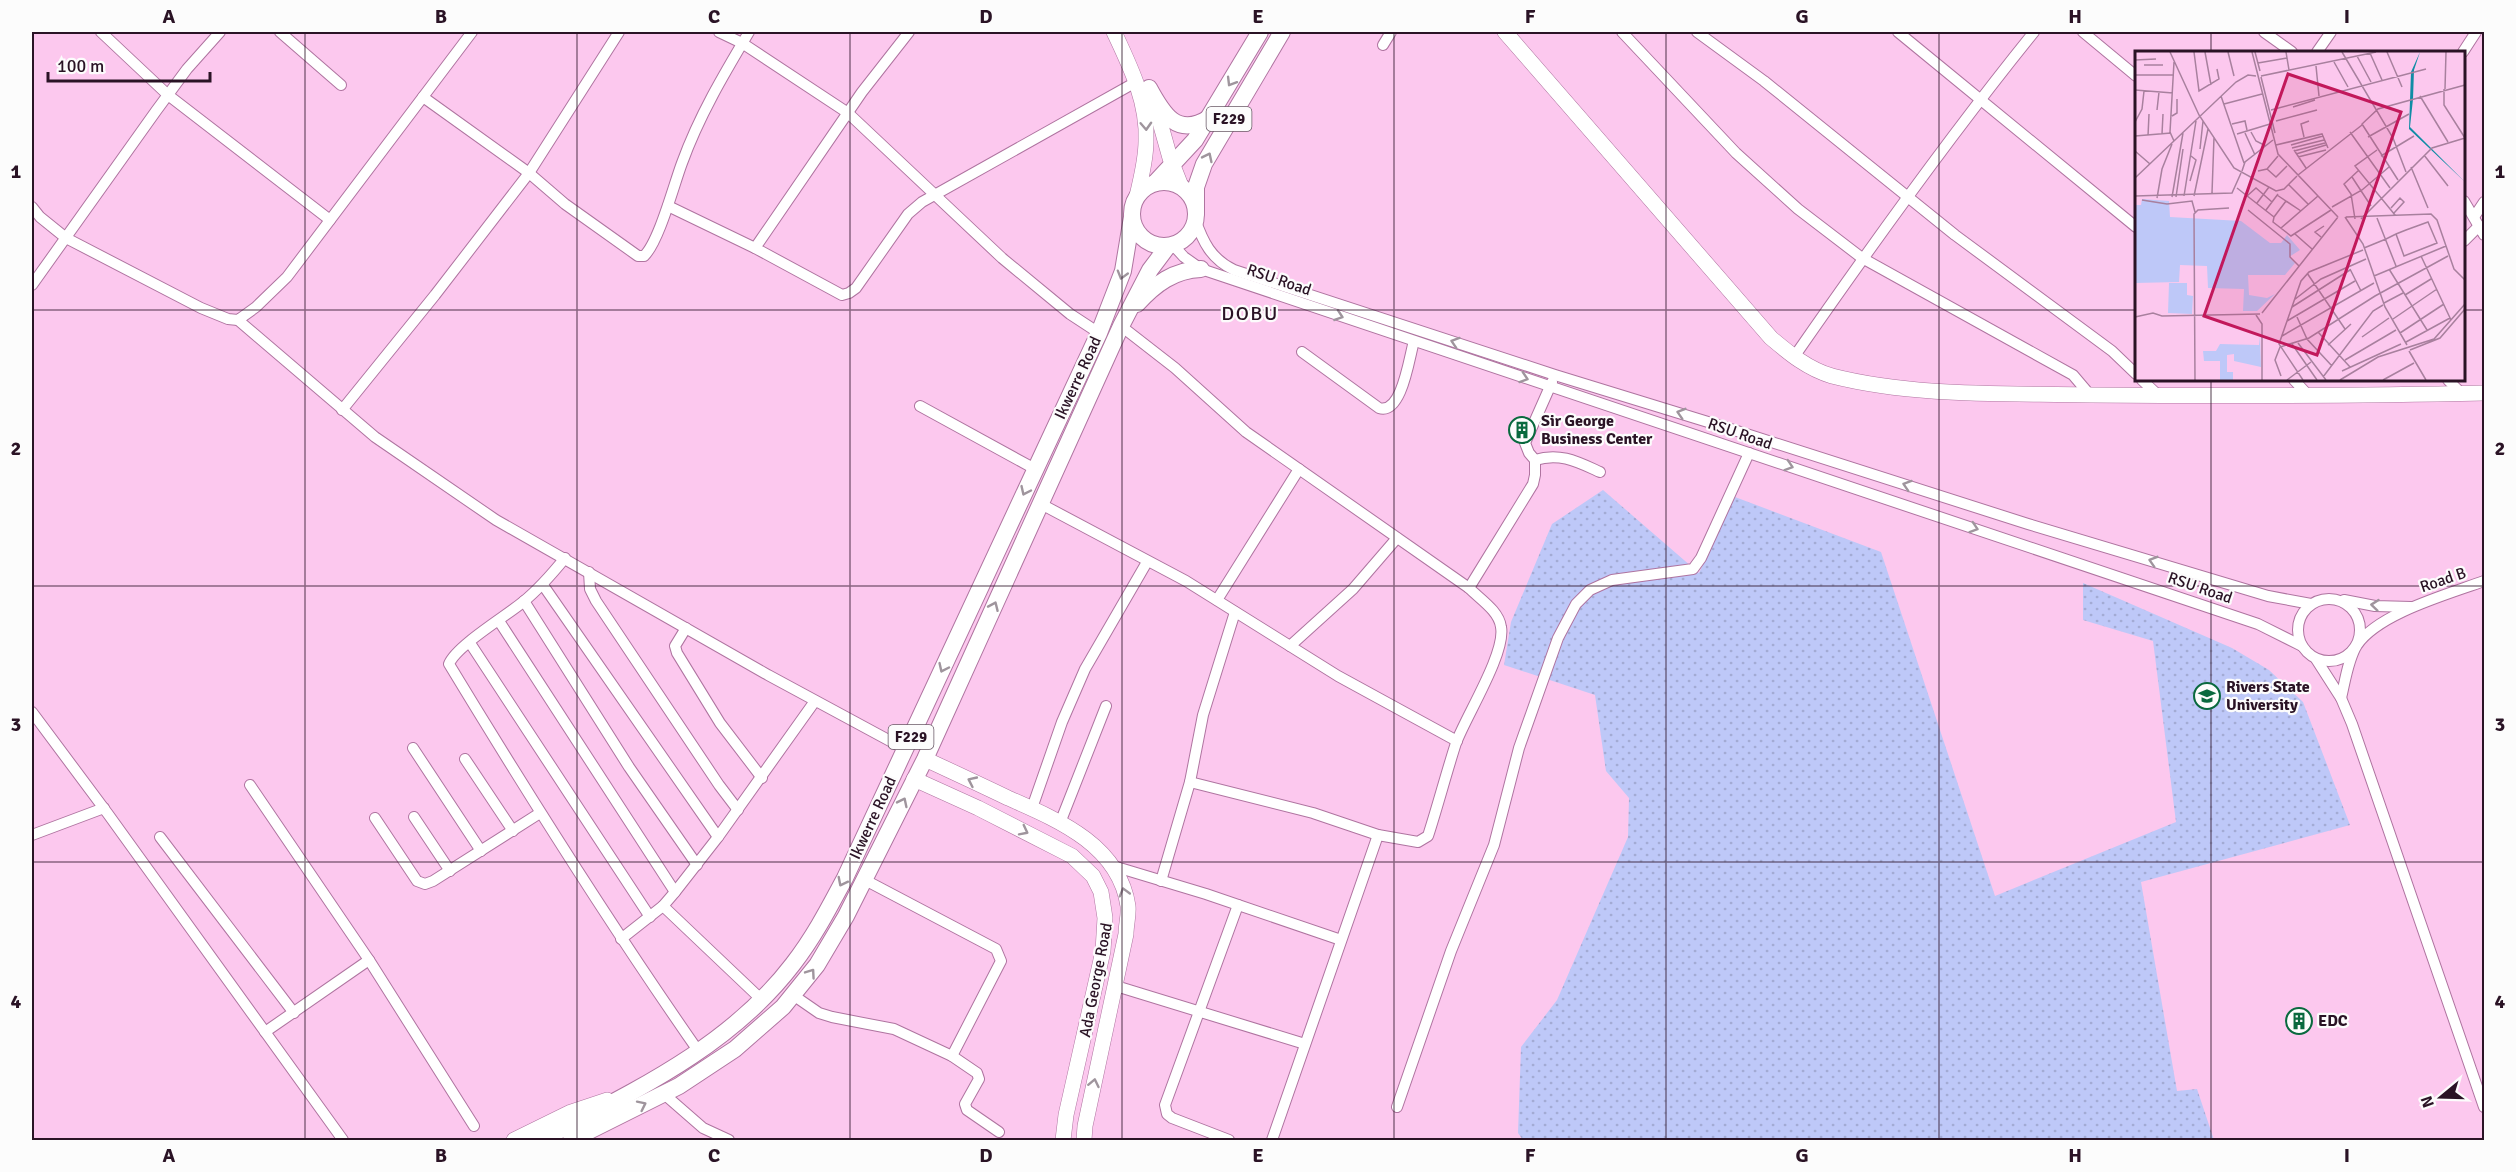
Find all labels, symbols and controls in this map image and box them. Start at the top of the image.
text: A [163,4,176,29]
text: B [435,4,447,29]
text: C [708,4,720,29]
text: D [979,4,993,29]
text: E [1252,4,1264,29]
text: F [1525,4,1536,29]
text: G [1795,4,1809,29]
text: H [2068,4,2082,29]
text: I [2344,4,2350,29]
scale bar [48,45,210,83]
inset map [2135,51,2465,381]
text: 100 m [57,55,104,77]
one-way arrow [1226,76,1238,86]
road number: F229 [1206,107,1252,131]
one-way arrow [1139,121,1152,130]
one-way arrow [1201,153,1212,163]
text: 1 [11,159,22,184]
text: 1 [2495,159,2506,184]
street label: RSU Road [1244,260,1314,300]
one-way arrow [1117,269,1129,280]
district label: DOBU [1221,301,1279,326]
one-way arrow [1334,309,1344,321]
street label: Ikwerre Road [1050,333,1106,423]
one-way arrow [1450,337,1461,350]
one-way arrow [1518,370,1529,383]
one-way arrow [1676,408,1687,420]
place label: Sir George Business Center [1541,411,1653,449]
street label: RSU Road [1705,414,1775,454]
building icon: Sir George Business Center [1507,415,1537,445]
text: 2 [11,436,21,461]
text: 2 [2495,436,2505,461]
one-way arrow [1783,459,1794,471]
one-way arrow [1902,480,1913,492]
one-way arrow [1021,485,1033,496]
one-way arrow [1968,520,1979,533]
one-way arrow [2148,556,2159,568]
street label: Road B [2417,563,2469,597]
street label: RSU Road [2165,568,2235,608]
one-way arrow [2370,599,2379,612]
one-way arrow [987,602,999,613]
one-way arrow [938,661,950,672]
place label: Rivers State University [2226,677,2310,715]
school or university icon: Rivers State University [2192,681,2222,711]
text: 3 [11,712,21,737]
text: 3 [2495,712,2505,737]
road number: F229 [888,725,934,749]
street label: Ikwerre Road [845,773,901,863]
one-way arrow [967,776,978,788]
one-way arrow [896,798,907,808]
one-way arrow [1018,824,1028,835]
one-way arrow [838,876,849,887]
one-way arrow [1119,887,1131,898]
street label: Ada George Road [1075,921,1117,1039]
one-way arrow [803,969,814,980]
text: 4 [11,989,22,1014]
text: 4 [2495,989,2506,1014]
building icon: EDC [2284,1006,2314,1036]
place label: EDC [2318,1011,2348,1031]
north arrow [2411,1067,2471,1127]
one-way arrow [1086,1078,1099,1088]
text: N [2416,1093,2439,1110]
one-way arrow [636,1101,647,1113]
text: A [163,1143,176,1168]
text: B [435,1143,447,1168]
text: C [708,1143,720,1168]
text: D [979,1143,993,1168]
text: E [1252,1143,1264,1168]
text: F [1525,1143,1536,1168]
text: G [1795,1143,1809,1168]
text: H [2068,1143,2082,1168]
text: I [2344,1143,2350,1168]

